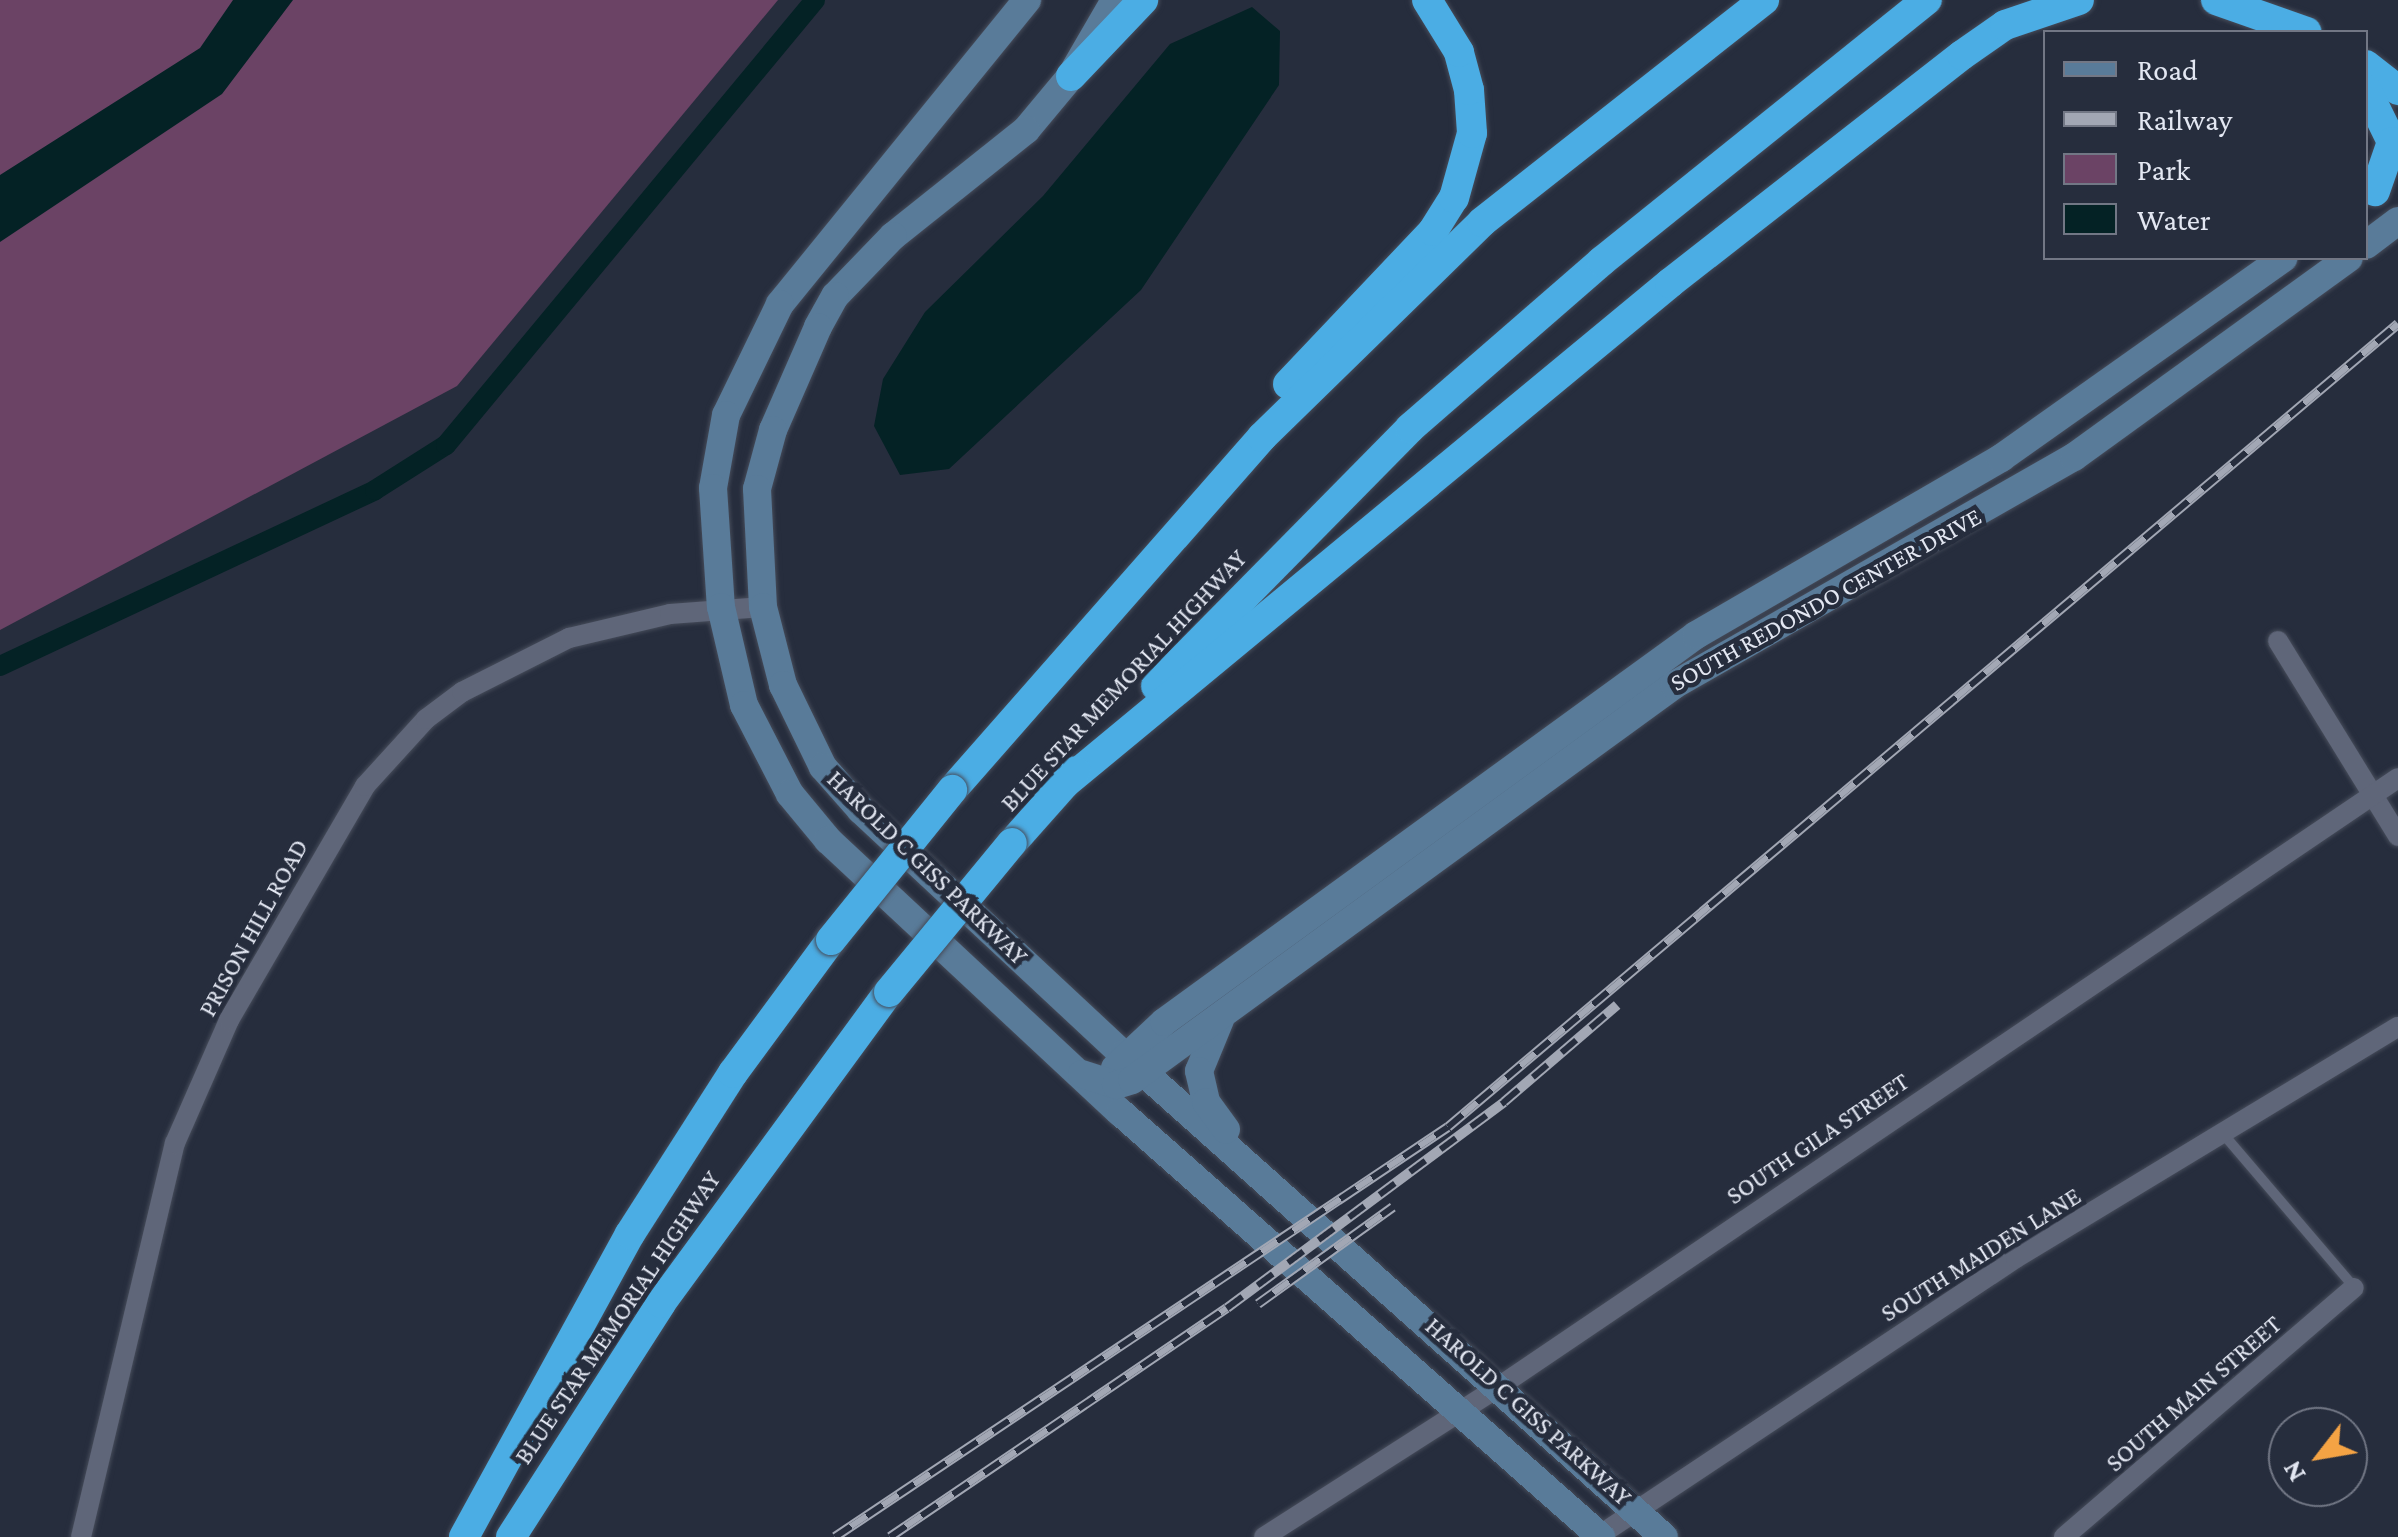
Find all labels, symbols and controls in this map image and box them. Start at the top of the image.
legend [2043,30,2368,260]
text: Road [2137,53,2198,86]
text: Railway [2137,103,2232,136]
text: Park [2137,153,2190,186]
text: Water [2137,203,2211,236]
street label: SOUTH REDONDO CENTER DRIVE [1665,502,1987,698]
street label: BLUE STAR MEMORIAL HIGHWAY [995,544,1253,818]
street label: HAROLD C GISS PARKWAY [821,764,1033,972]
street label: PRISON HILL ROAD [193,834,315,1022]
street label: SOUTH GILA STREET [1721,1067,1915,1211]
street label: BLUE STAR MEMORIAL HIGHWAY [509,1166,727,1470]
street label: SOUTH MAIDEN LANE [1876,1181,2086,1329]
street label: SOUTH MAIN STREET [2100,1310,2288,1478]
street label: HAROLD C GISS PARKWAY [1419,1312,1637,1512]
north arrow [2268,1407,2368,1507]
text: N [2275,1456,2312,1488]

